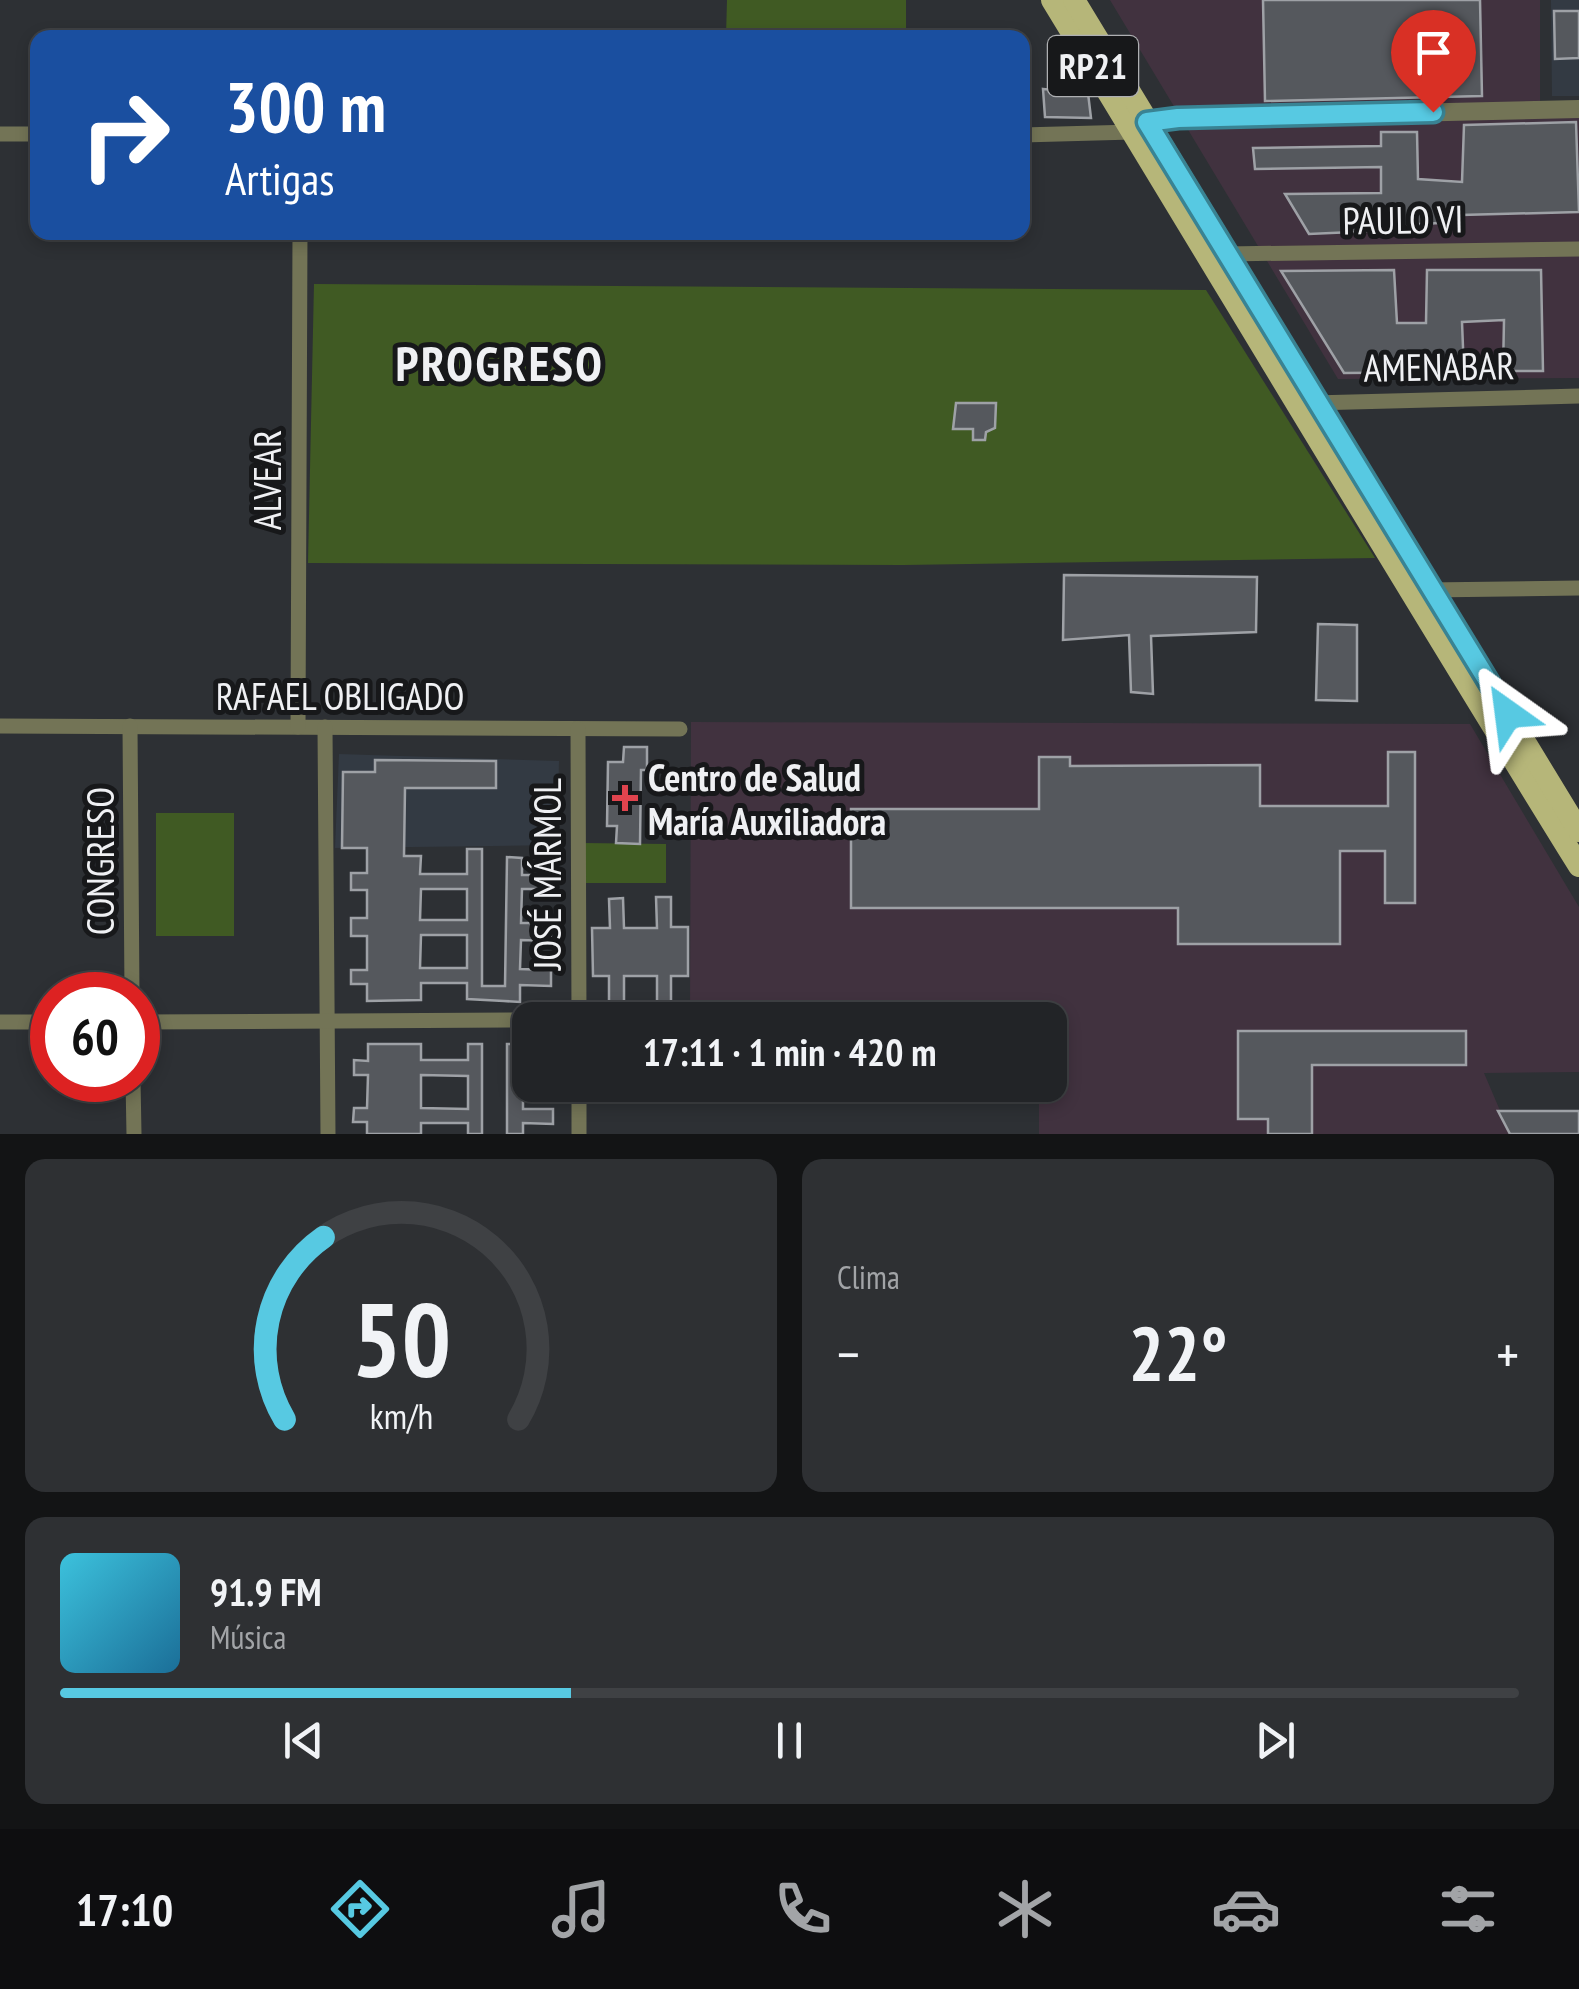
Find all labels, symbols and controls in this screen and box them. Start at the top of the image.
pin [1391,10,1476,113]
icon: arrive [1406,25,1461,80]
road number: RP21 [1048,36,1138,96]
text: 300 m [225,61,386,151]
icon: right [60,70,190,200]
text: Artigas [225,149,335,207]
street label: PAULO VI [1342,193,1464,245]
district label: PROGRESO [396,332,604,394]
street label: AMENABAR [1363,340,1515,392]
street label: ALVEAR [242,430,291,530]
position arrow [1456,662,1560,766]
street label: RAFAEL OBLIGADO [216,671,464,720]
place label: Centro de Salud María Auxiliadora [648,752,886,845]
street label: JOSÉ MÁRMOL [522,778,571,971]
marker: Centro de Salud María Auxiliadora [612,785,638,811]
street label: CONGRESO [75,787,124,935]
speed limit sign: 60 [30,972,160,1102]
text: 17:11 · 1 min · 420 m [643,1027,936,1076]
text: Clima [837,1256,900,1298]
text: 50 [351,1271,451,1406]
text: 22° [1128,1305,1228,1402]
text: − [837,1318,860,1389]
text: + [1496,1318,1519,1389]
text: km/h [369,1393,433,1439]
text: 91.9 FM [210,1567,322,1616]
text: Música [210,1616,286,1658]
icon: previous [276,1713,331,1768]
icon: pause [762,1713,817,1768]
icon: next [1248,1713,1303,1768]
icon: directions [325,1874,395,1944]
icon: music [546,1874,616,1944]
icon: phone [768,1874,838,1944]
icon: climate [990,1874,1060,1944]
icon: car [1211,1874,1281,1944]
icon: filters [1433,1874,1503,1944]
text: 17:10 [76,1880,173,1938]

